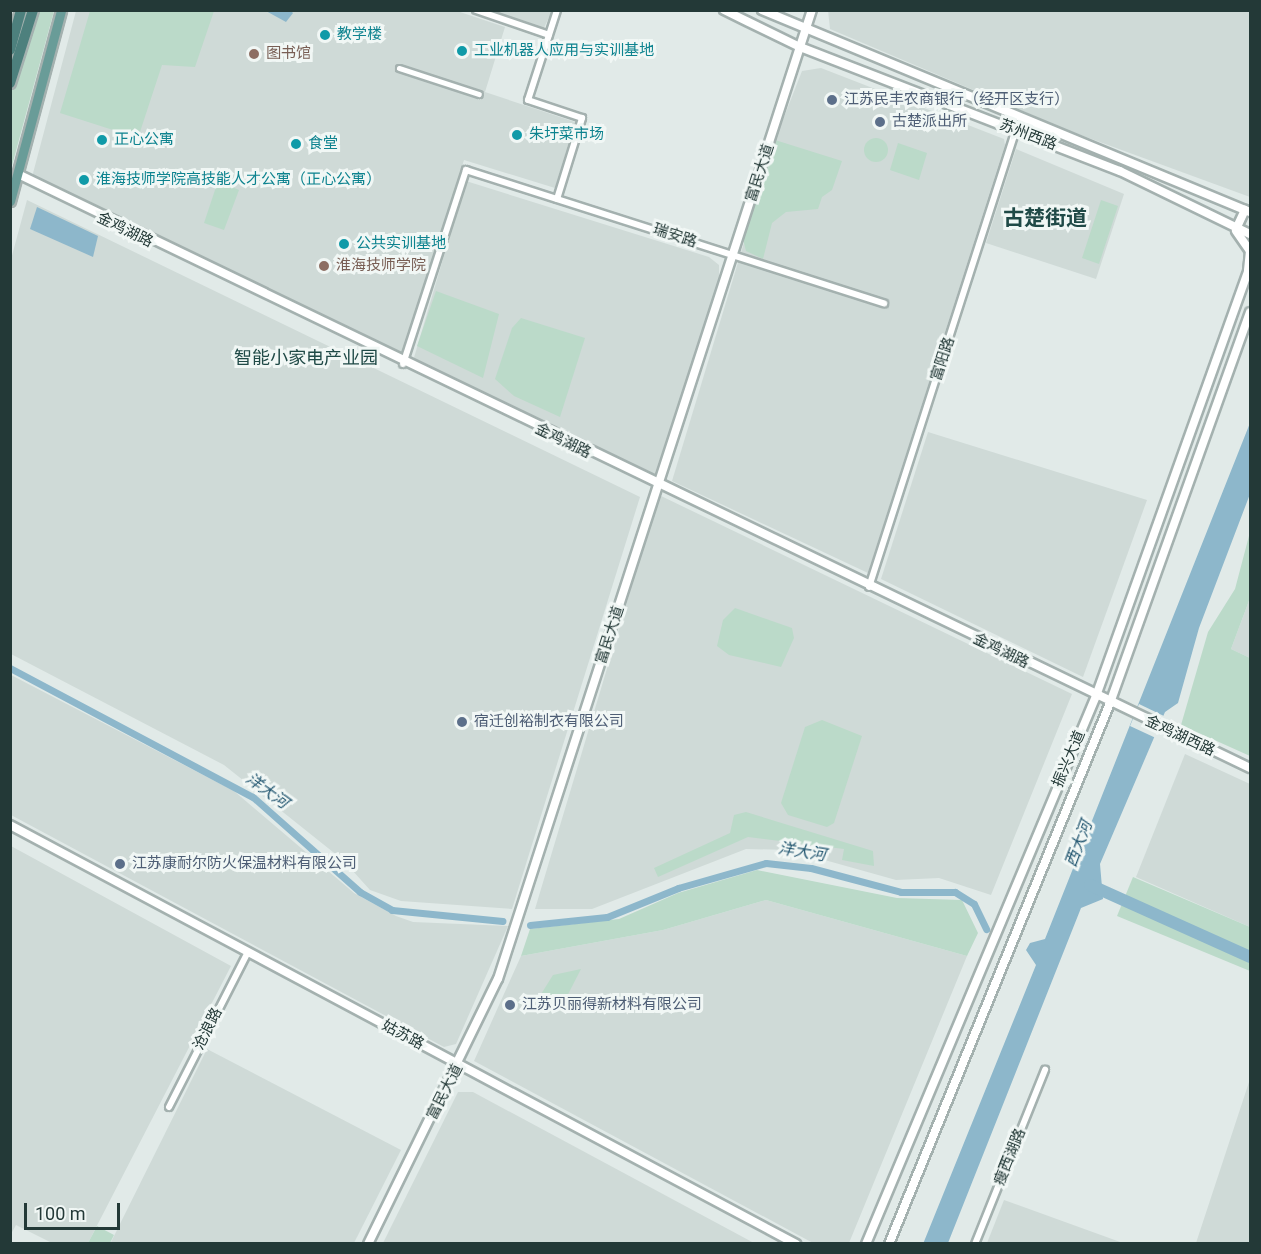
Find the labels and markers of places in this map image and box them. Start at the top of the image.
place label: 教学楼 [337,26,382,44]
marker: 教学楼 [318,28,332,42]
place label: 工业机器人应用与实训基地 [474,42,654,60]
marker: 工业机器人应用与实训基地 [455,44,469,58]
place label: 图书馆 [266,45,311,63]
marker: 图书馆 [247,47,261,61]
place label: 江苏民丰农商银行（经开区支行） [844,91,1069,109]
marker: 江苏民丰农商银行（经开区支行） [825,93,839,107]
place label: 古楚派出所 [892,113,967,131]
marker: 古楚派出所 [873,115,887,129]
place label: 朱圩菜市场 [529,126,604,144]
marker: 朱圩菜市场 [510,128,524,142]
place label: 正心公寓 [114,131,174,149]
marker: 正心公寓 [95,133,109,147]
place label: 食堂 [308,135,338,153]
marker: 食堂 [289,137,303,151]
place label: 淮海技师学院高技能人才公寓（正心公寓） [96,171,381,189]
marker: 淮海技师学院高技能人才公寓（正心公寓） [77,173,91,187]
place label: 公共实训基地 [356,235,446,253]
marker: 公共实训基地 [337,237,351,251]
place label: 淮海技师学院 [336,257,426,275]
marker: 淮海技师学院 [317,259,331,273]
place label: 宿迁创裕制衣有限公司 [474,713,624,731]
marker: 宿迁创裕制衣有限公司 [455,715,469,729]
place label: 江苏康耐尔防火保温材料有限公司 [132,855,357,873]
marker: 江苏康耐尔防火保温材料有限公司 [113,857,127,871]
place label: 江苏贝丽得新材料有限公司 [522,996,702,1014]
marker: 江苏贝丽得新材料有限公司 [503,998,517,1012]

